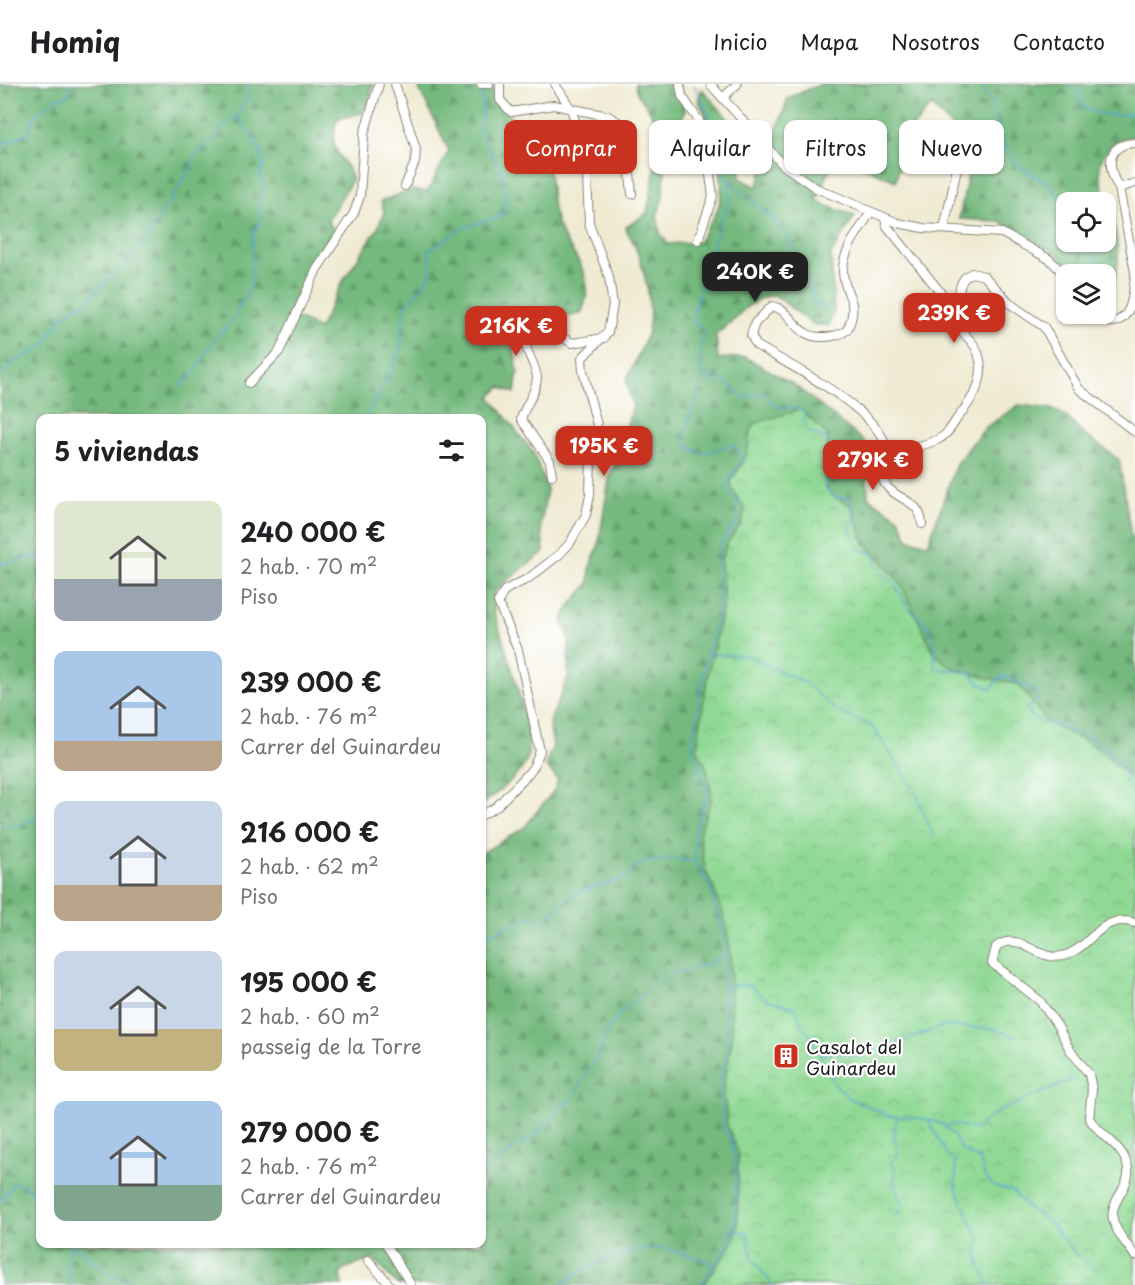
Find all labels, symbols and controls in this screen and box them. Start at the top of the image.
text: Homiq [30,20,120,63]
text: Inicio [713,25,767,57]
text: Mapa [800,25,858,57]
text: Nosotros [891,25,980,57]
text: Contacto [1013,25,1105,57]
chip: Comprar [504,120,637,174]
chip: Alquilar [649,120,772,174]
chip: Filtros [784,120,887,174]
chip: Nuevo [899,120,1004,174]
map controls [1056,192,1116,324]
button: locate [1056,192,1116,252]
pin: 240K € [706,252,804,303]
text: 240K € [716,256,794,286]
button: layers [1056,264,1116,324]
pin: 239K € [905,293,1003,344]
text: 239K € [917,297,991,327]
pin: 216K € [467,306,565,357]
text: 216K € [479,310,553,340]
pin: 195K € [555,426,653,477]
text: 195K € [569,430,639,460]
text: 5 viviendas [54,431,199,470]
icon: filters [435,434,468,467]
pin: 279K € [824,440,922,491]
text: 279K € [837,444,909,474]
text: 240 000 € [240,512,385,551]
icon: home [102,525,174,597]
text: 2 hab. · 70 m² [240,551,377,581]
text: Piso [240,581,278,611]
text: 239 000 € [240,662,382,701]
icon: home [102,675,174,747]
text: 2 hab. · 76 m² [240,701,377,731]
text: Carrer del Guinardeu [240,731,441,761]
text: 216 000 € [240,812,379,851]
icon: home [102,825,174,897]
text: 2 hab. · 62 m² [240,851,379,881]
text: Piso [240,881,278,911]
text: 195 000 € [240,962,377,1001]
icon: home [102,975,174,1047]
text: 2 hab. · 60 m² [240,1001,380,1031]
text: passeig de la Torre [240,1031,422,1061]
place label: Casalot del Guinardeu [806,1033,902,1081]
building icon: Casalot del Guinardeu [771,1041,801,1071]
text: 279 000 € [240,1112,380,1151]
icon: home [102,1125,174,1197]
text: 2 hab. · 76 m² [240,1151,377,1181]
text: Carrer del Guinardeu [240,1181,441,1211]

